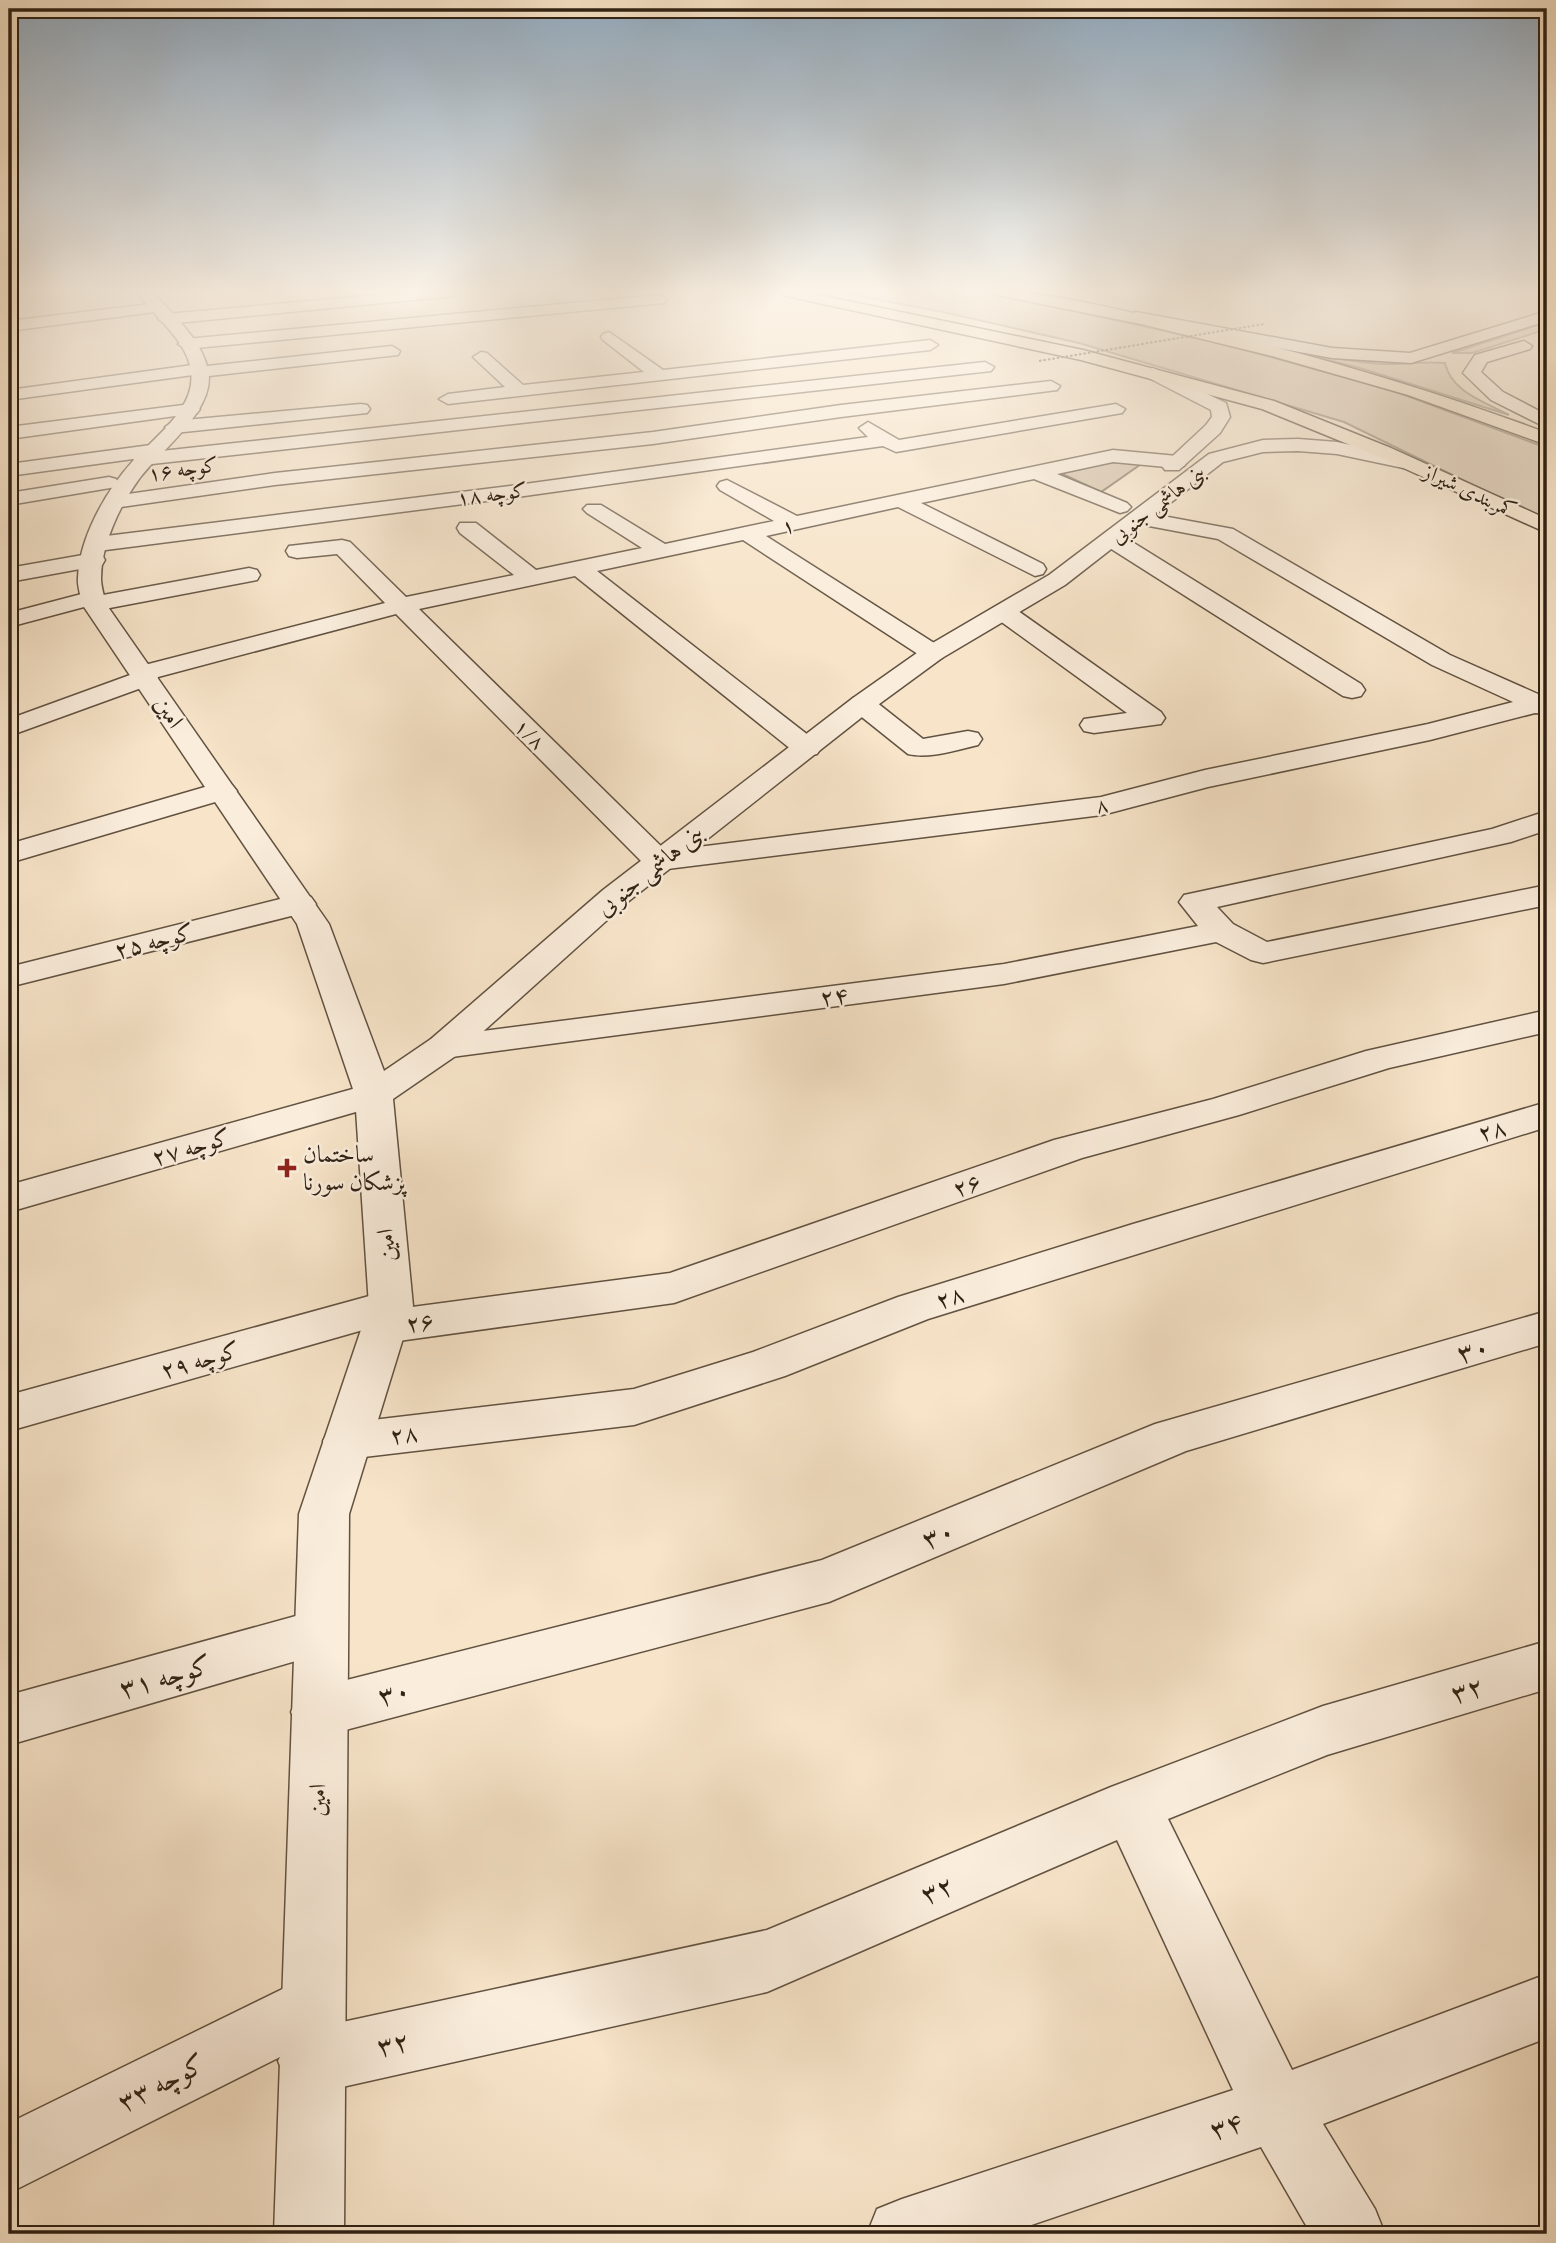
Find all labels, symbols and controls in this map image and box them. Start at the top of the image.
street label: کوچه ۱۶ [146,450,220,488]
street label: کمربندی شیراز [1417,456,1521,524]
street label: بنی هاشمی جنوبی [1104,458,1212,551]
street label: کوچه ۱۸ [455,476,529,512]
street label: ۱ [779,511,797,540]
street label: امین [147,689,191,734]
street label: ۱/۸ [509,712,552,755]
street label: ۸ [1093,790,1111,819]
street label: بنی هاشمی جنوبی [589,816,711,924]
street label: کوچه ۲۵ [111,916,197,967]
street label: ۲۴ [818,978,850,1013]
street label: ۲۸ [1474,1111,1510,1148]
street label: کوچه ۲۷ [148,1121,234,1174]
place label: ساختمان پزشکان سورنا [303,1138,408,1198]
marker: ساختمان پزشکان سورنا [277,1158,297,1178]
street label: ۲۶ [949,1165,985,1204]
street label: امین [369,1227,402,1263]
street label: ۲۸ [932,1277,968,1316]
street label: ۲۶ [404,1304,436,1339]
street label: ۳۰ [1452,1327,1494,1371]
street label: کوچه ۲۹ [157,1334,243,1387]
street label: ۲۸ [388,1416,420,1451]
street label: ۳۰ [916,1511,960,1557]
street label: کوچه ۳۱ [115,1646,216,1708]
street label: ۳۲ [1446,1667,1488,1711]
street label: ۳۰ [374,1670,414,1714]
street label: امین [301,1783,332,1817]
street label: ۳۲ [915,1866,959,1912]
street label: ۳۲ [373,2022,413,2064]
street label: کوچه ۳۳ [111,2045,212,2121]
street label: ۳۴ [1205,2103,1247,2147]

